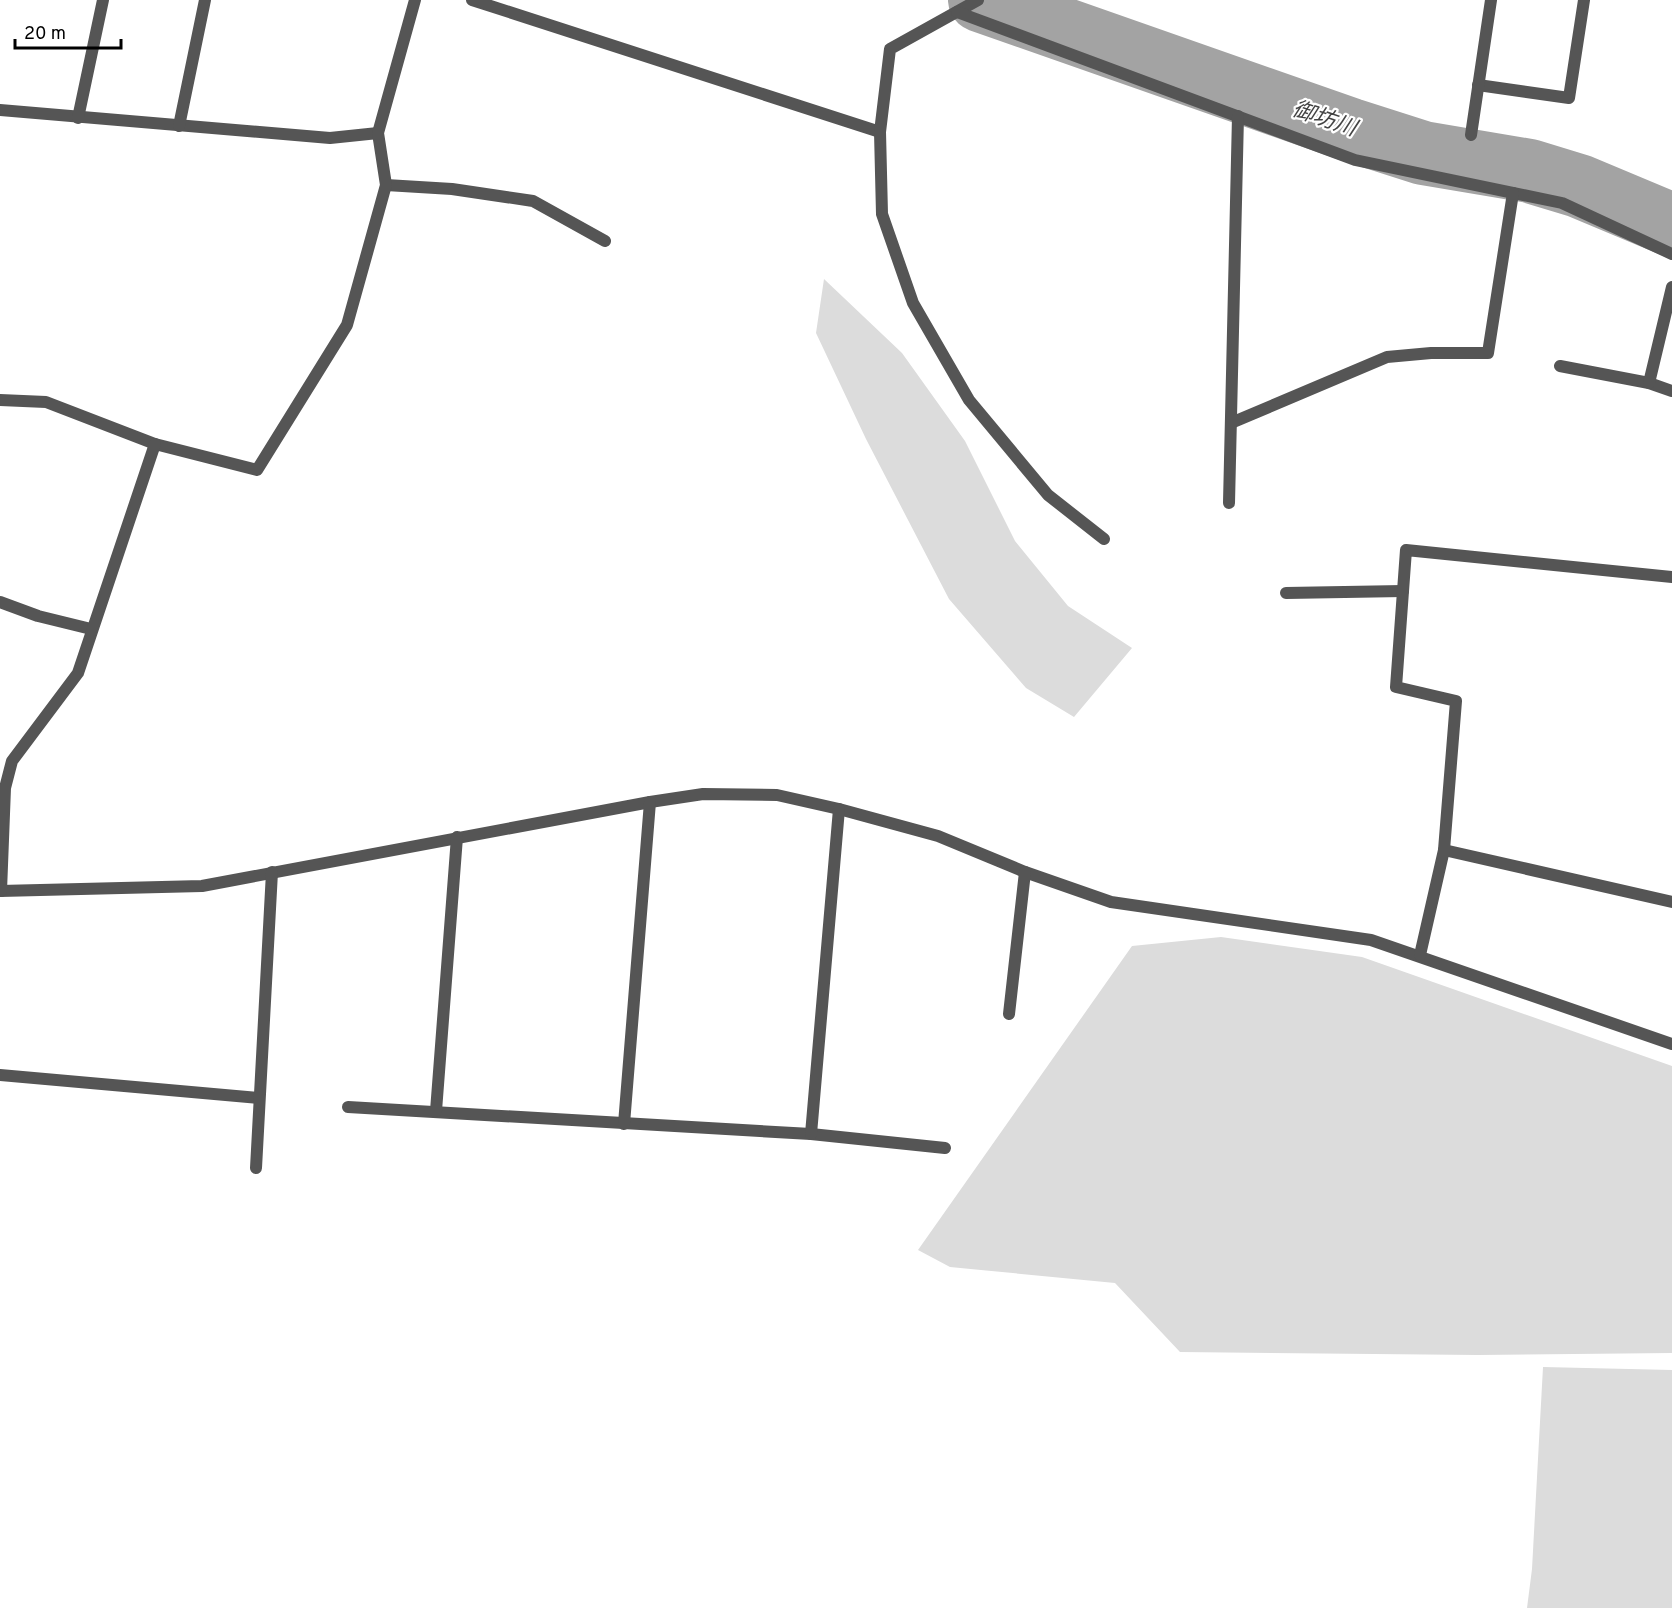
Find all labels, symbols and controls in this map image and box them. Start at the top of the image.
scale bar [15,12,122,50]
text: 20 m [24,23,66,46]
water label: 御坊川 [1288,96,1361,144]

